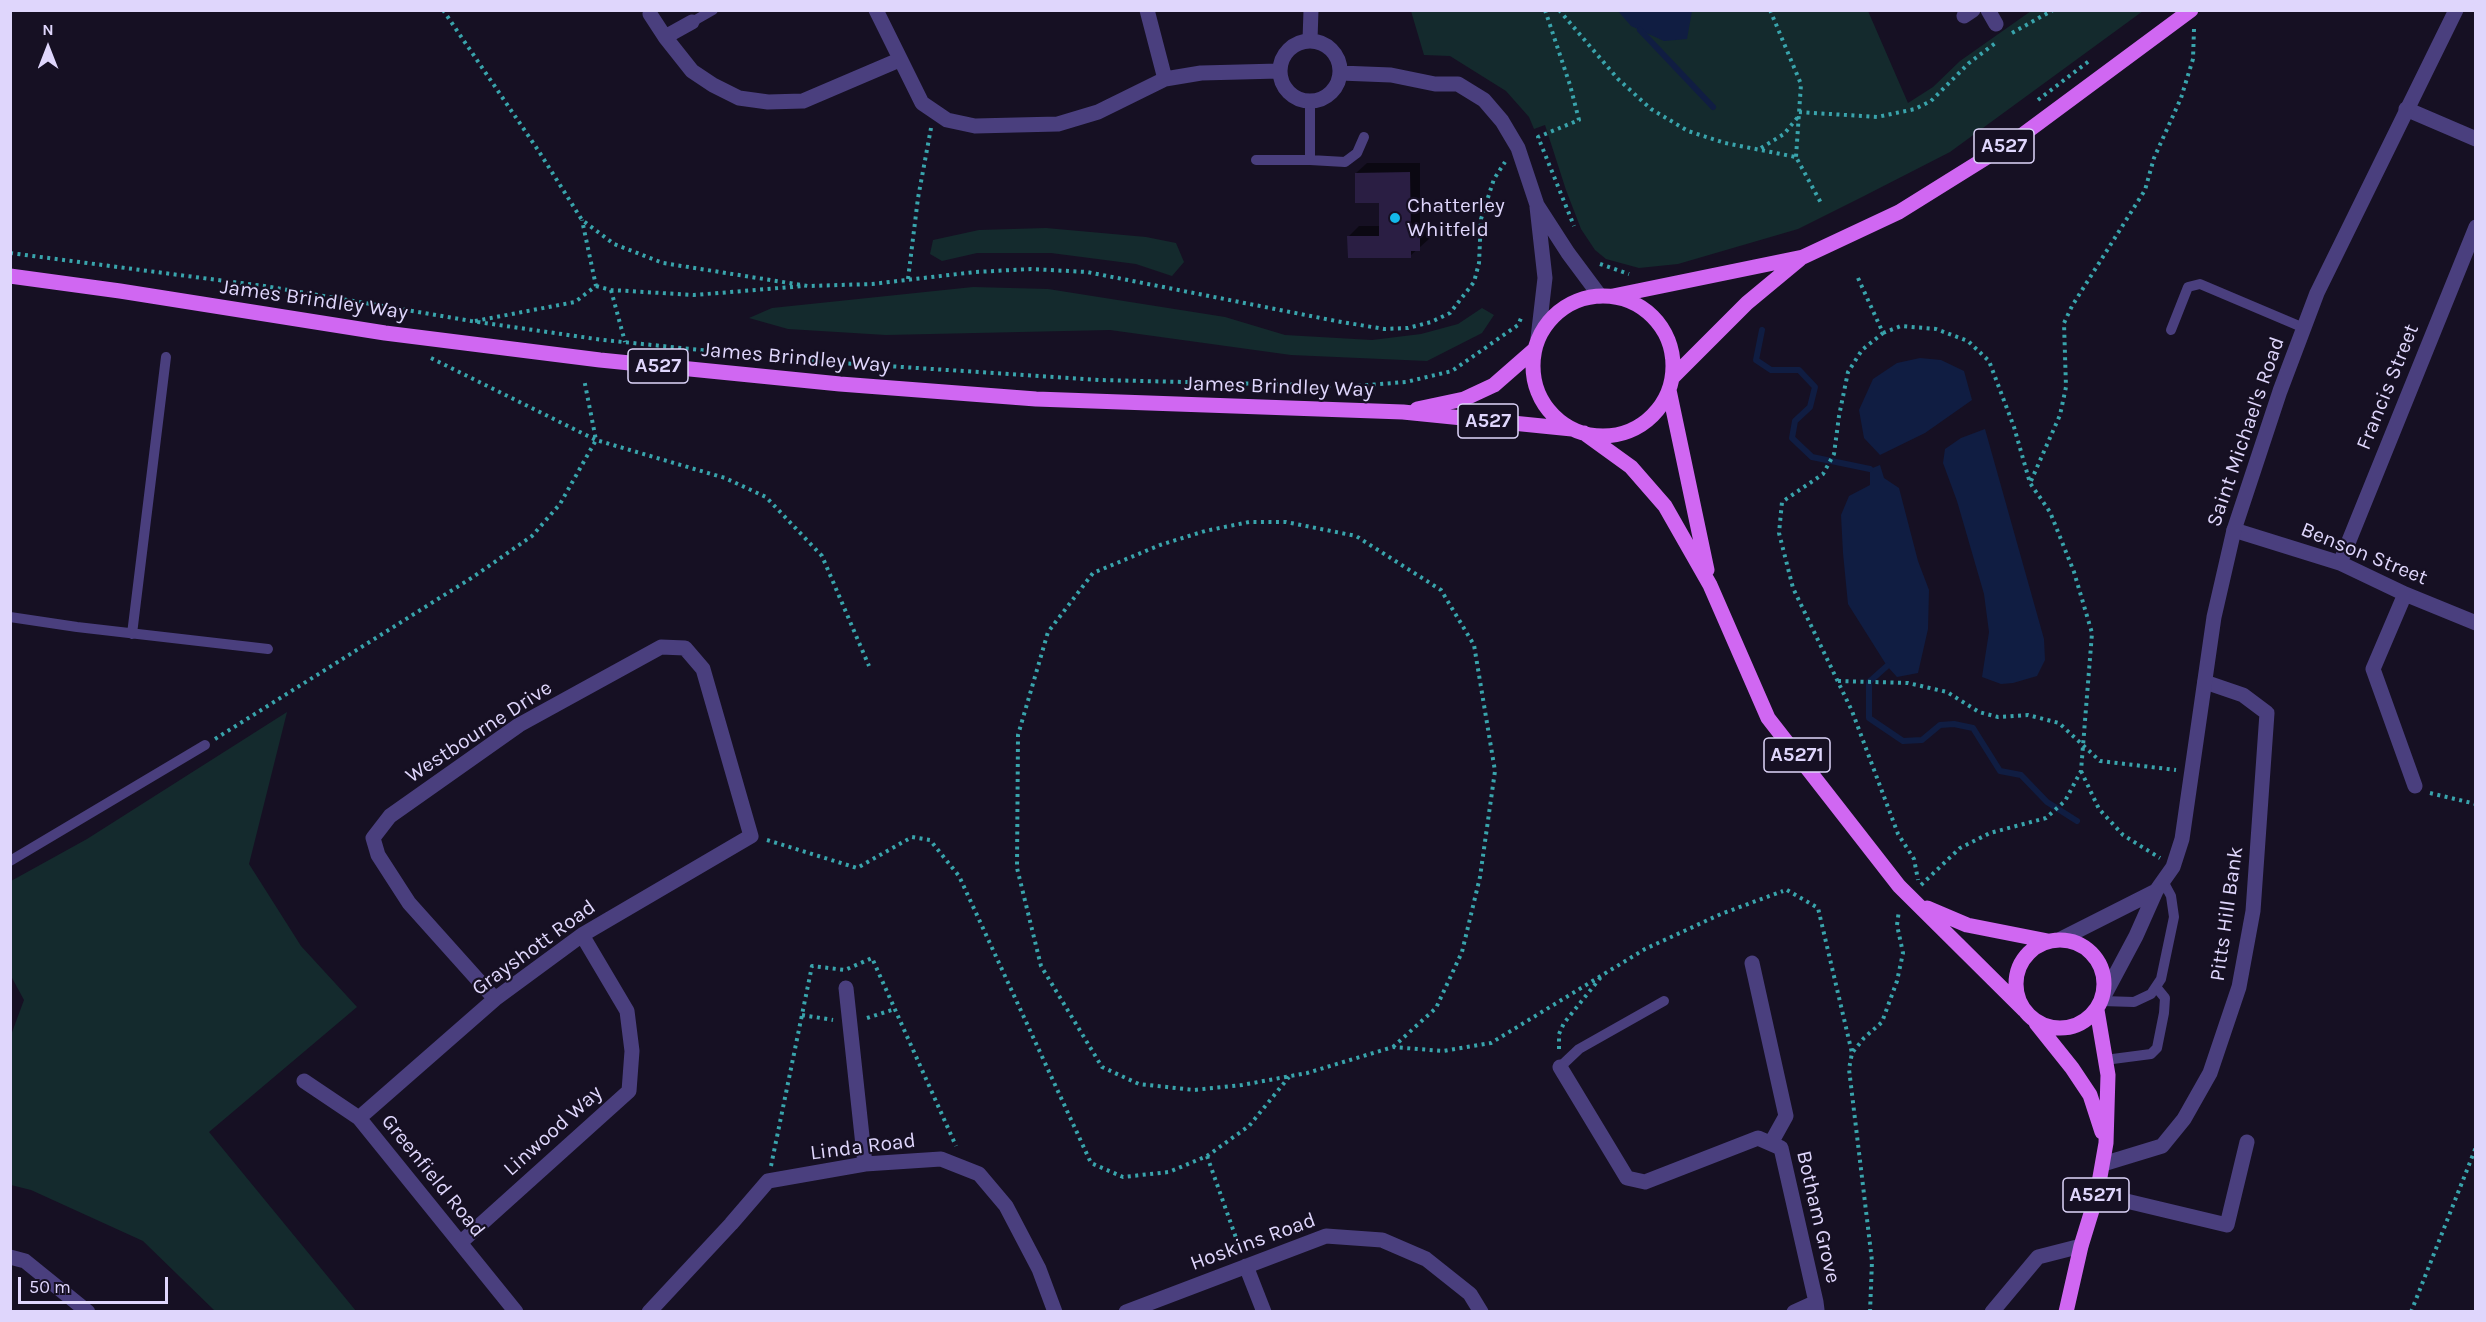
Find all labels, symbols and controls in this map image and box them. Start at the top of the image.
north arrow [18,18,78,78]
text: N [42,20,54,39]
road number: A527 [1974,129,2034,163]
place label: Chatterley Whitfeld [1407,193,1505,243]
marker: Chatterley Whitfeld [1388,211,1402,225]
street label: James Brindley Way [218,274,410,326]
street label: Francis Street [2351,320,2425,454]
street label: Saint Michael's Road [2202,334,2290,530]
street label: James Brindley Way [701,337,891,379]
road number: A527 [628,349,688,383]
street label: James Brindley Way [1184,371,1374,403]
road number: A527 [1458,404,1518,438]
street label: Benson Street [2297,517,2431,591]
street label: Westbourne Drive [401,675,557,789]
road number: A5271 [1764,738,1830,772]
street label: Pitts Hill Bank [2205,845,2249,983]
street label: Grayshott Road [467,895,601,1001]
street label: Linwood Way [499,1080,607,1182]
street label: Greenfield Road [376,1109,490,1243]
street label: Linda Road [809,1128,917,1166]
street label: Botham Grove [1791,1148,1845,1286]
road number: A5271 [2063,1178,2129,1212]
street label: Hoskins Road [1187,1208,1319,1276]
scale bar [21,1265,171,1303]
text: 50 m [29,1276,71,1298]

